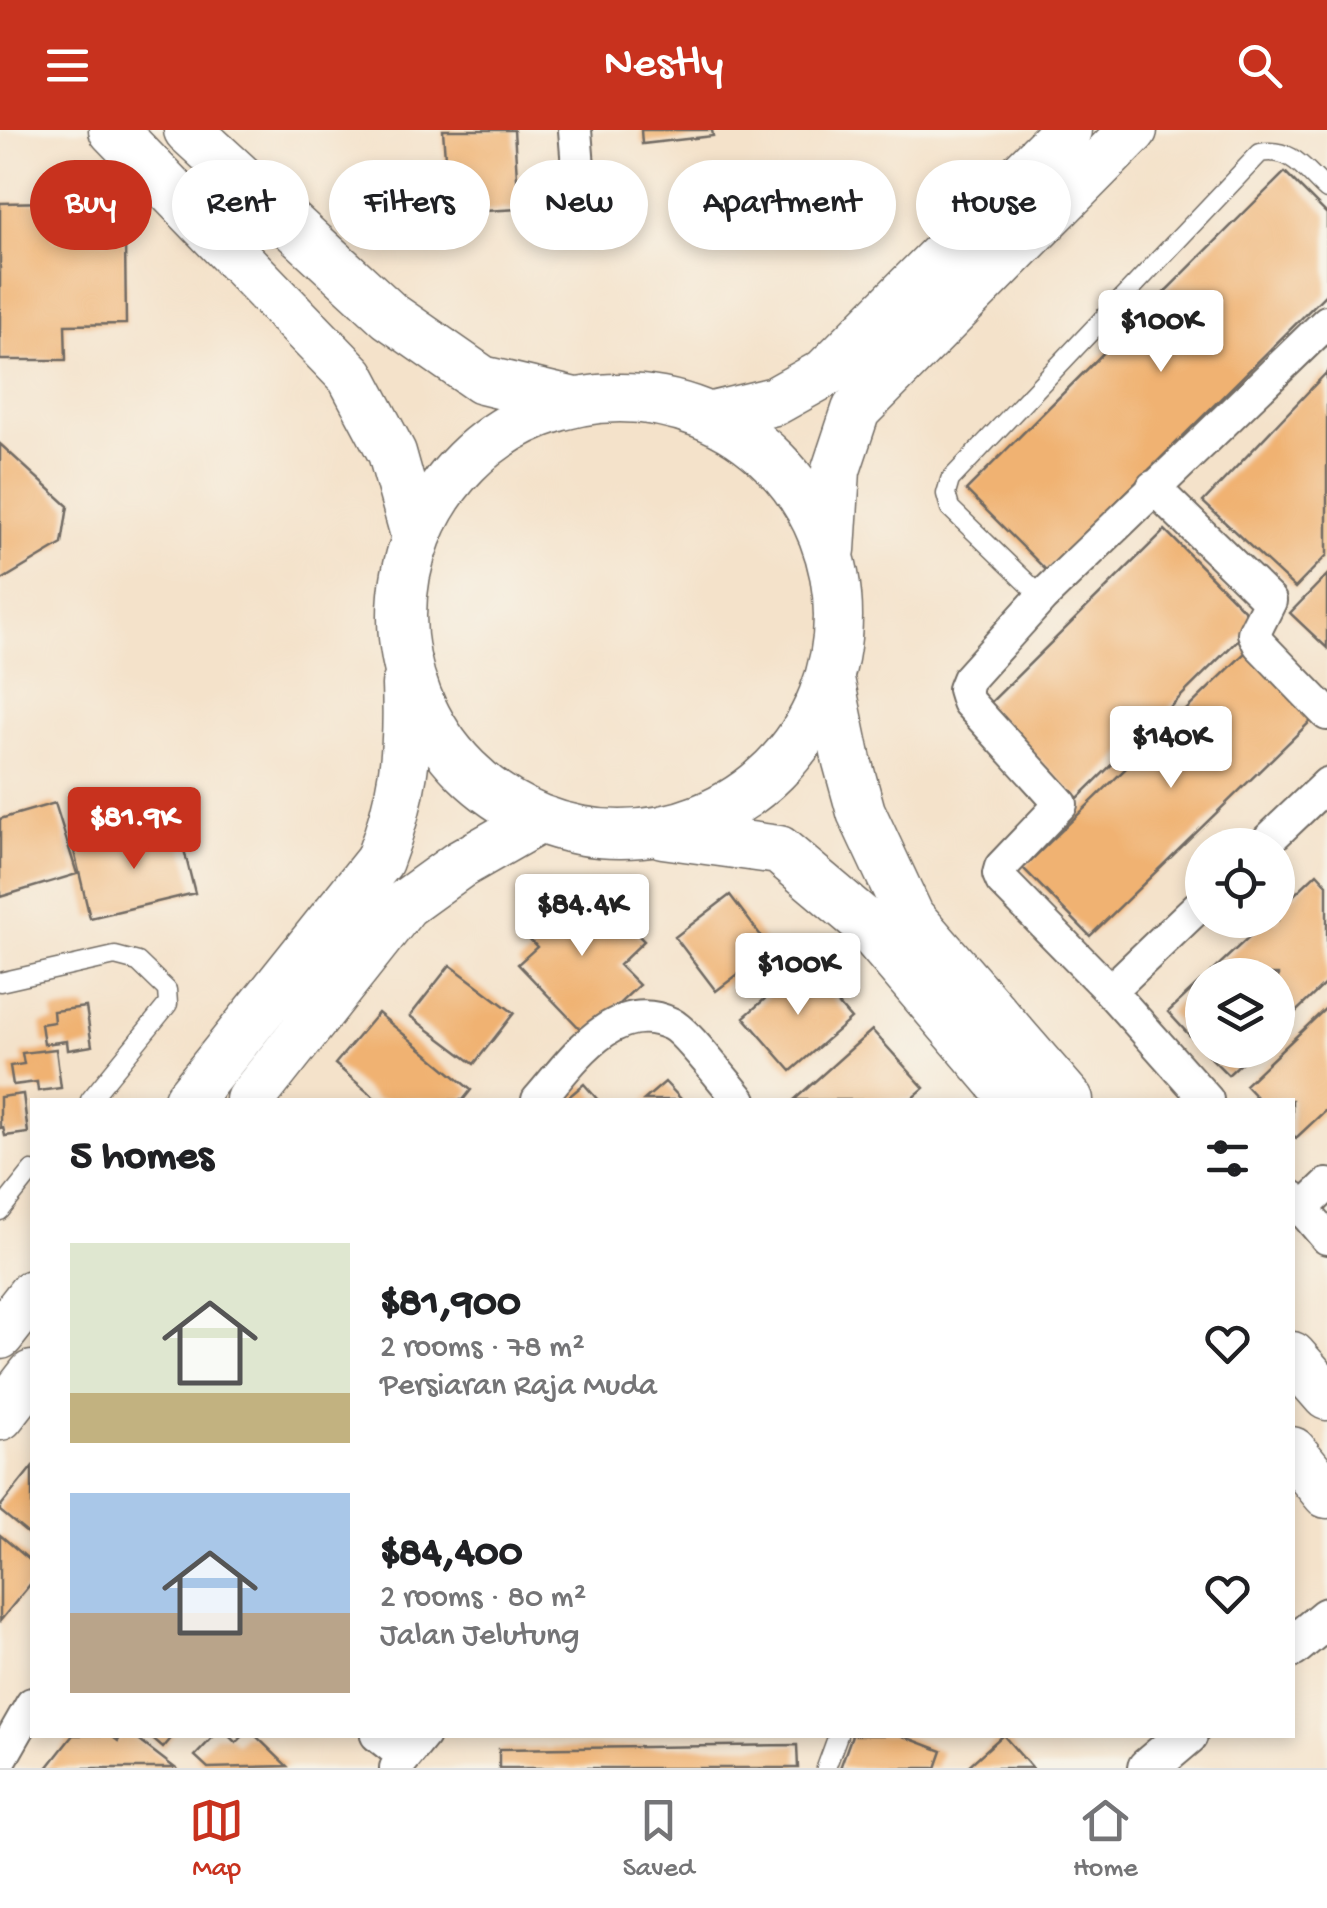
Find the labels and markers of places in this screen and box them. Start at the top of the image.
pin: $100K [1091,290,1231,375]
pin: $140K [1101,706,1241,791]
pin: $81.9K [53,787,215,872]
pin: $84.4K [501,874,663,959]
pin: $100K [728,933,868,1018]

